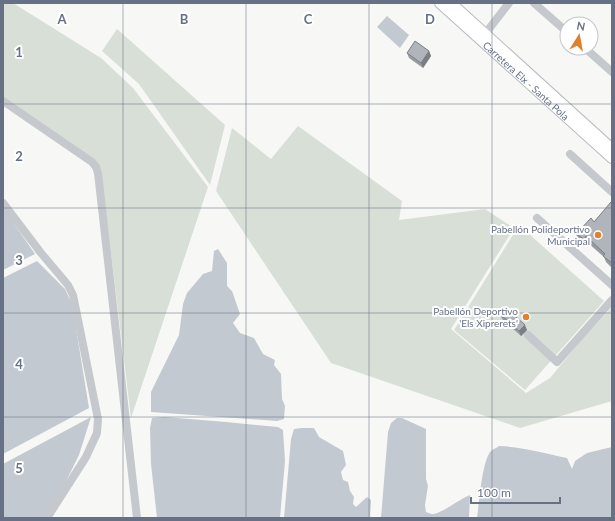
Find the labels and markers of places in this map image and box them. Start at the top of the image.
place label: Pabellón Polideportivo Municipal [491,223,590,247]
marker: Pabellón Polideportivo Municipal [593,230,603,240]
place label: Pabellón Deportivo 'Els Xiprerets' [433,305,518,329]
marker: Pabellón Deportivo 'Els Xiprerets' [521,312,531,322]

